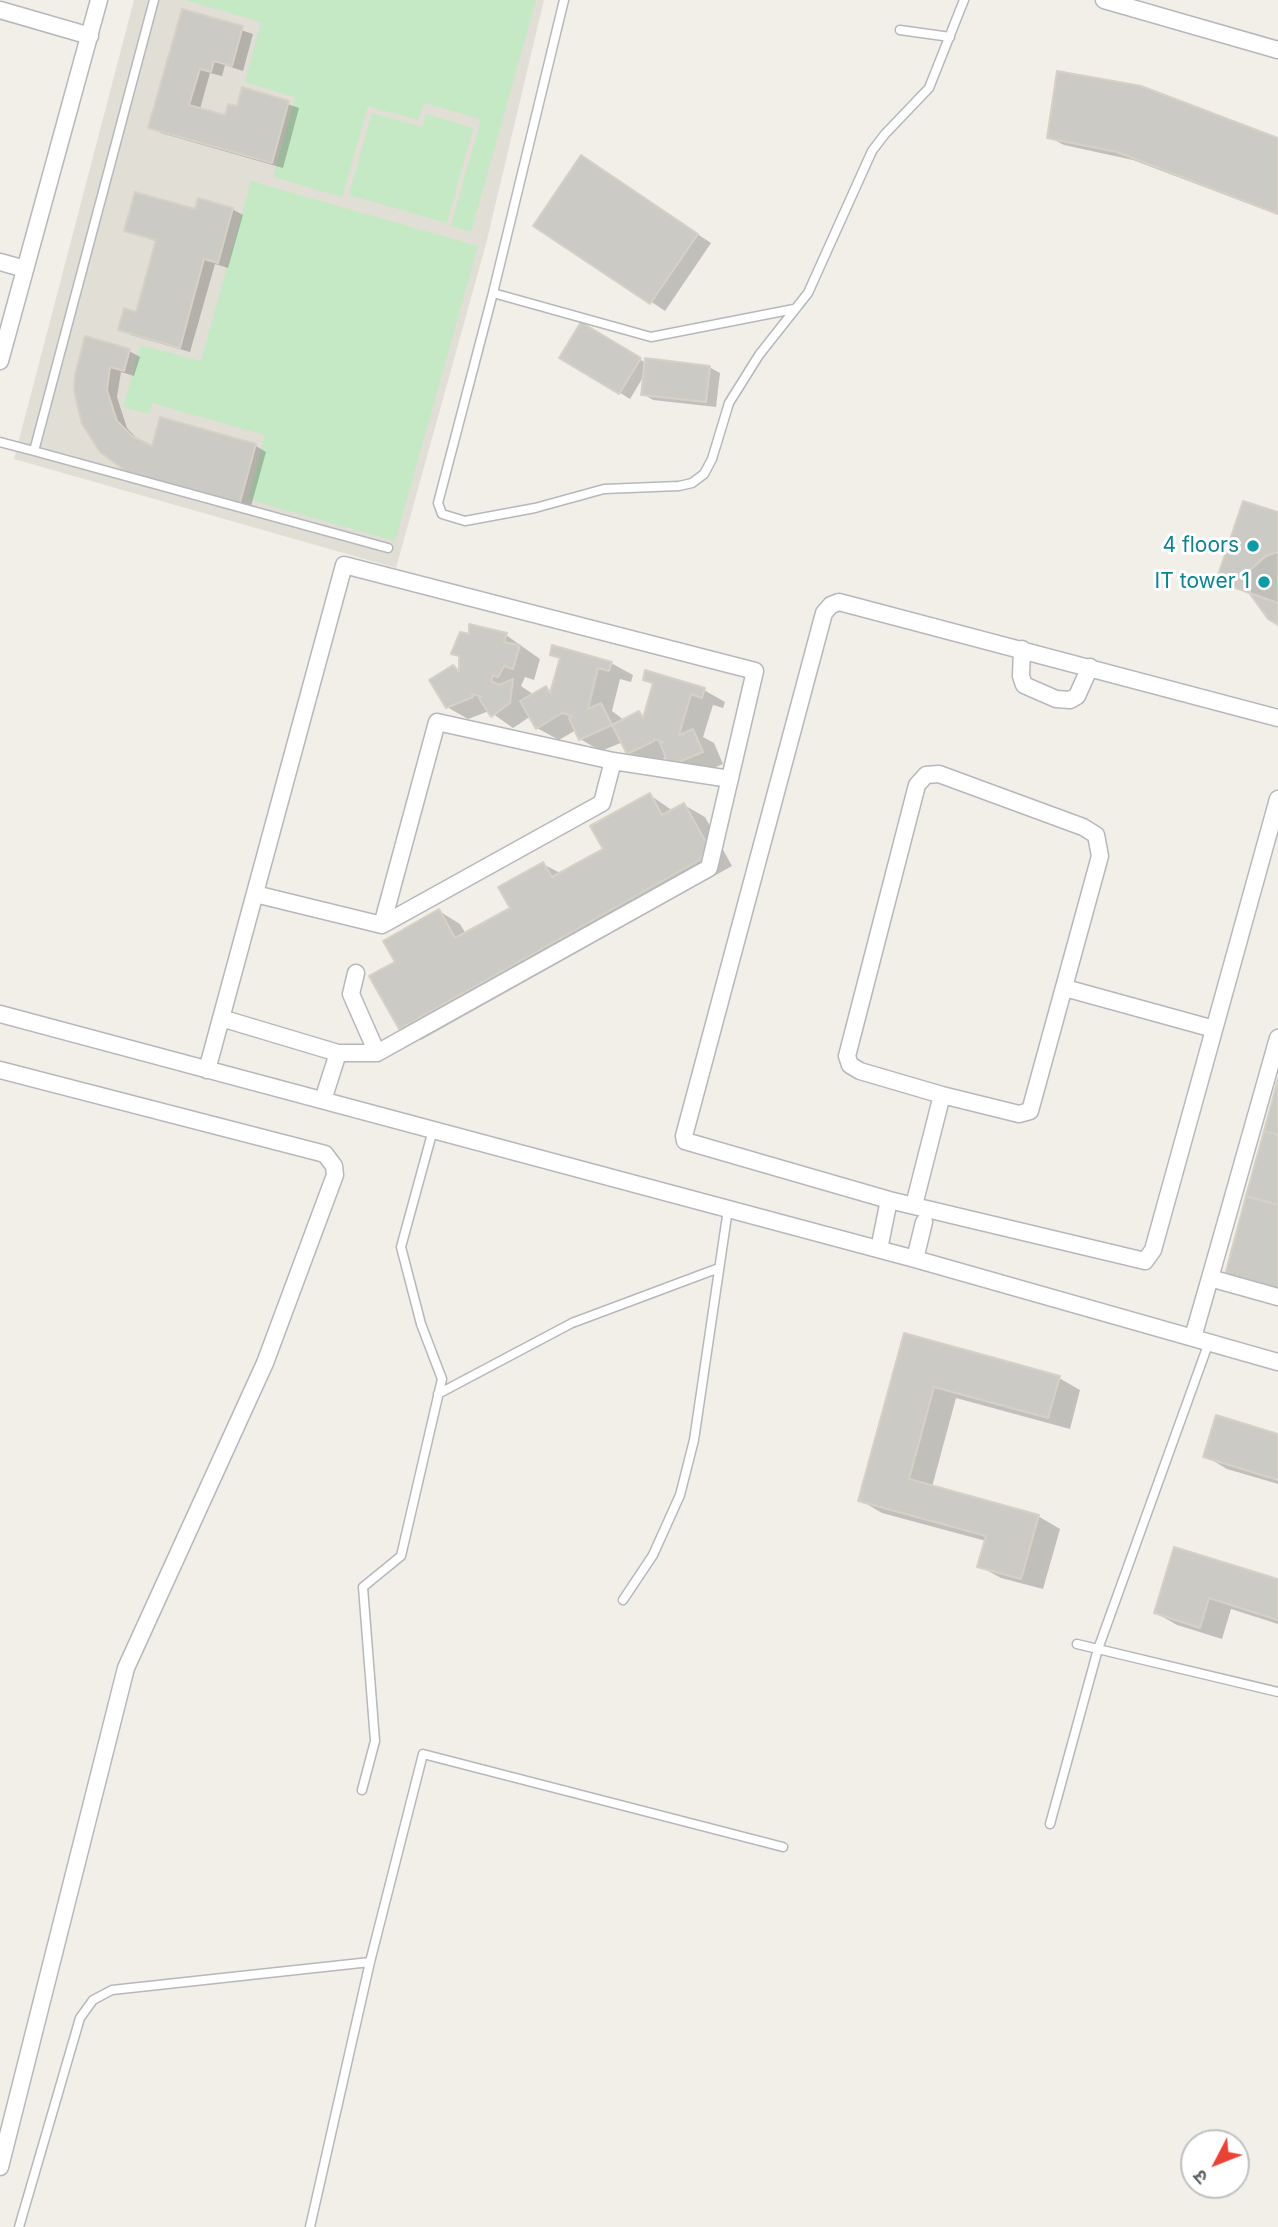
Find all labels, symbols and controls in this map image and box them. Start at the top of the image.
place label: 4 floors [1162,533,1239,559]
marker: 4 floors [1245,538,1261,554]
place label: IT tower 1 [1155,569,1250,595]
marker: IT tower 1 [1256,574,1272,590]
north arrow [1180,2129,1250,2199]
text: उ [1188,2165,1213,2189]

